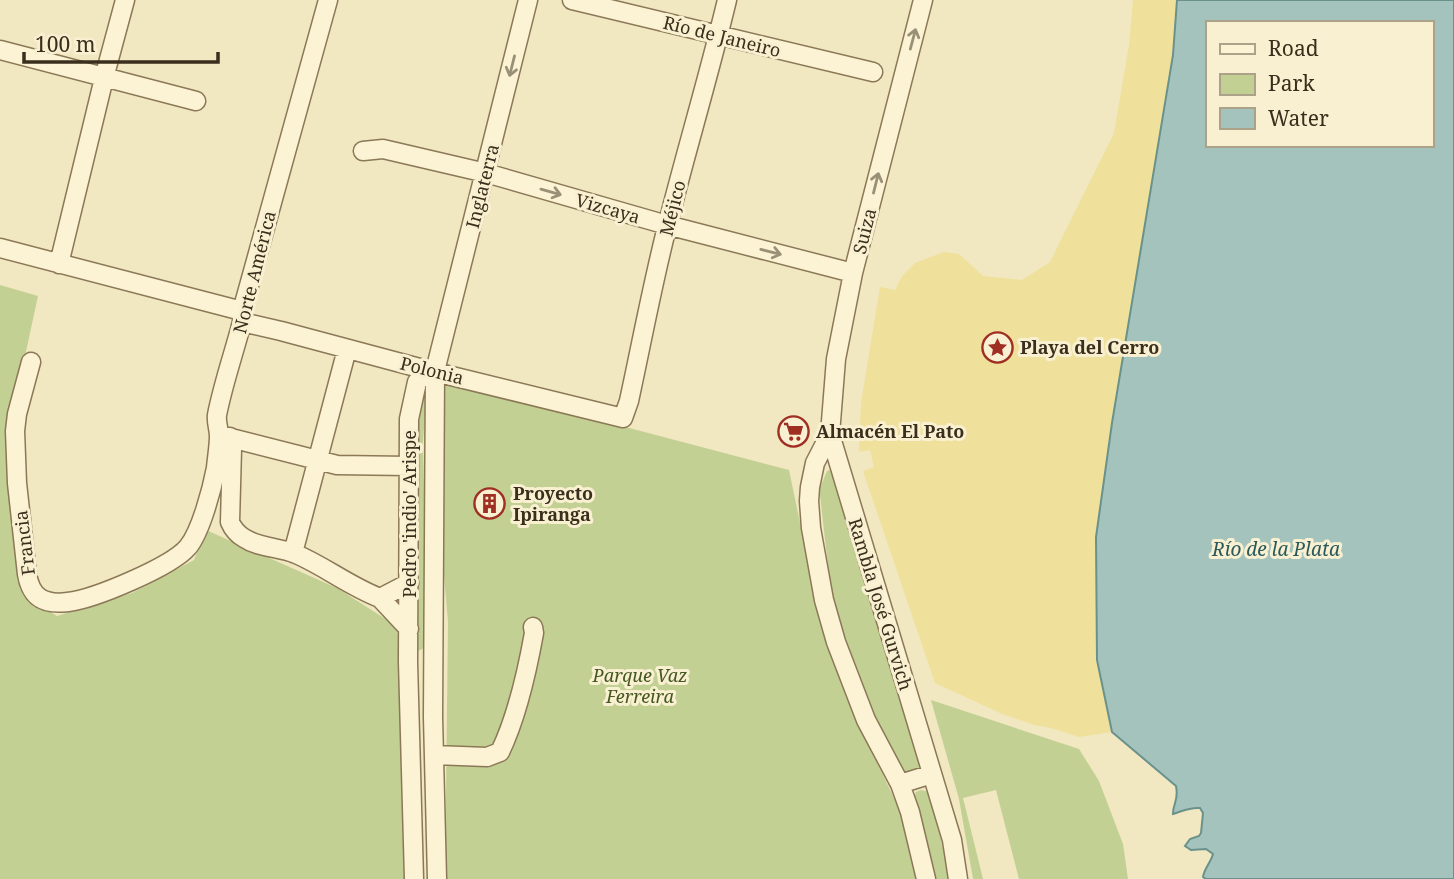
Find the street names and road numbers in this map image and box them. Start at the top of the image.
street label: Río de Janeiro [661,10,783,62]
street label: Inglaterra [460,141,504,231]
street label: Méjico [653,177,691,239]
street label: Vizcaya [573,187,643,229]
street label: Suiza [847,206,881,256]
street label: Norte América [227,208,281,336]
street label: Polonia [398,351,466,389]
street label: Pedro 'indio' Arispe [397,430,421,598]
street label: Francia [8,509,40,577]
street label: Rambla José Gurvich [843,515,919,693]

